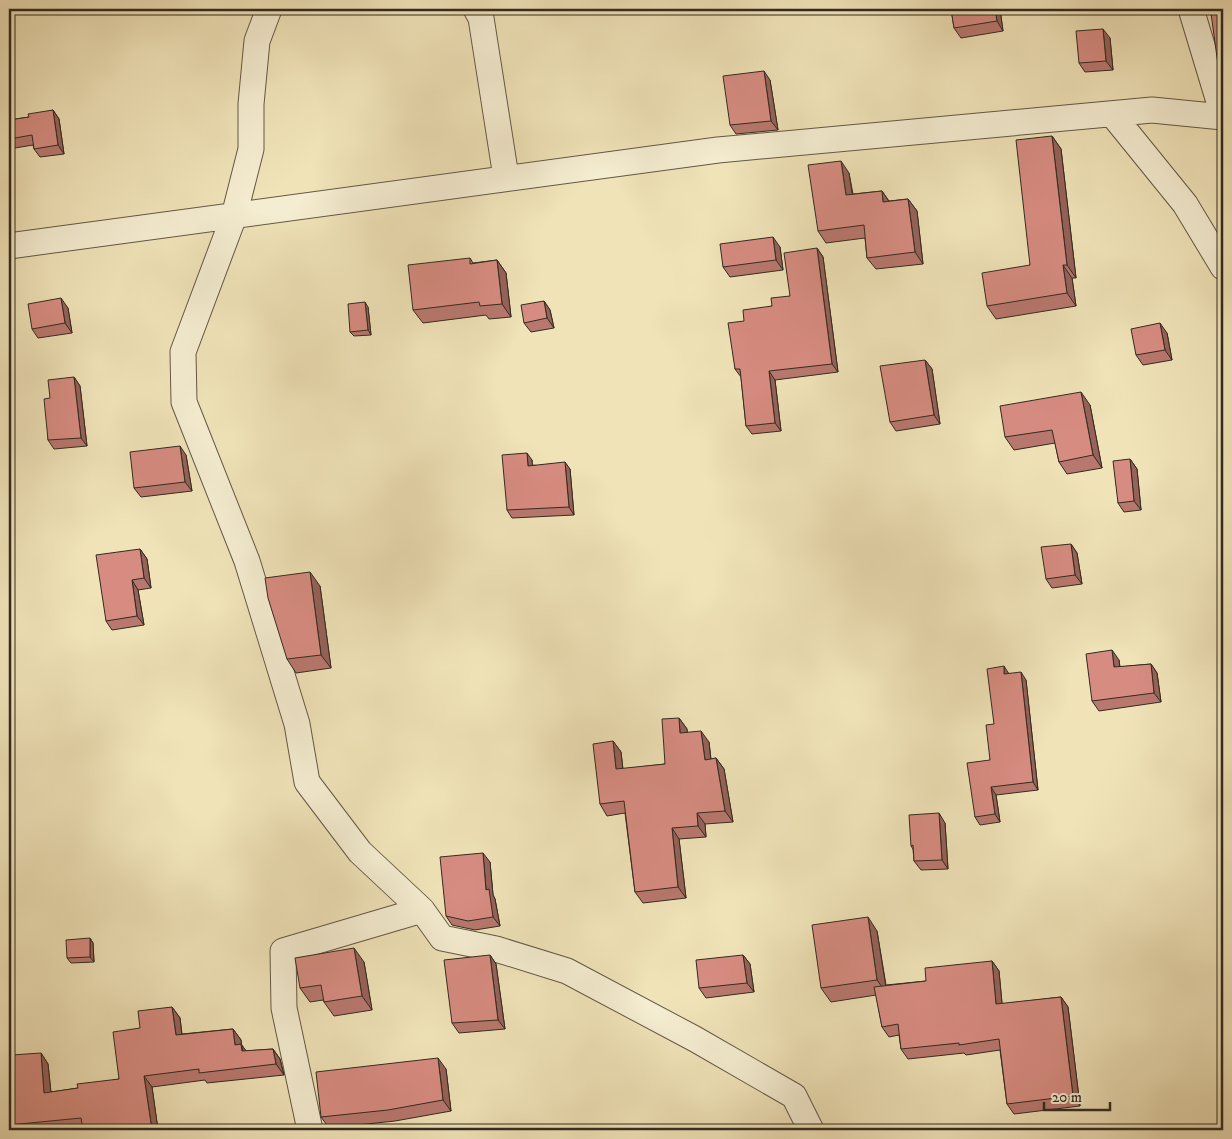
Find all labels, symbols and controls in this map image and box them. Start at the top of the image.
scale bar [1044,1079,1111,1111]
text: 20 m [1052,1088,1082,1107]

